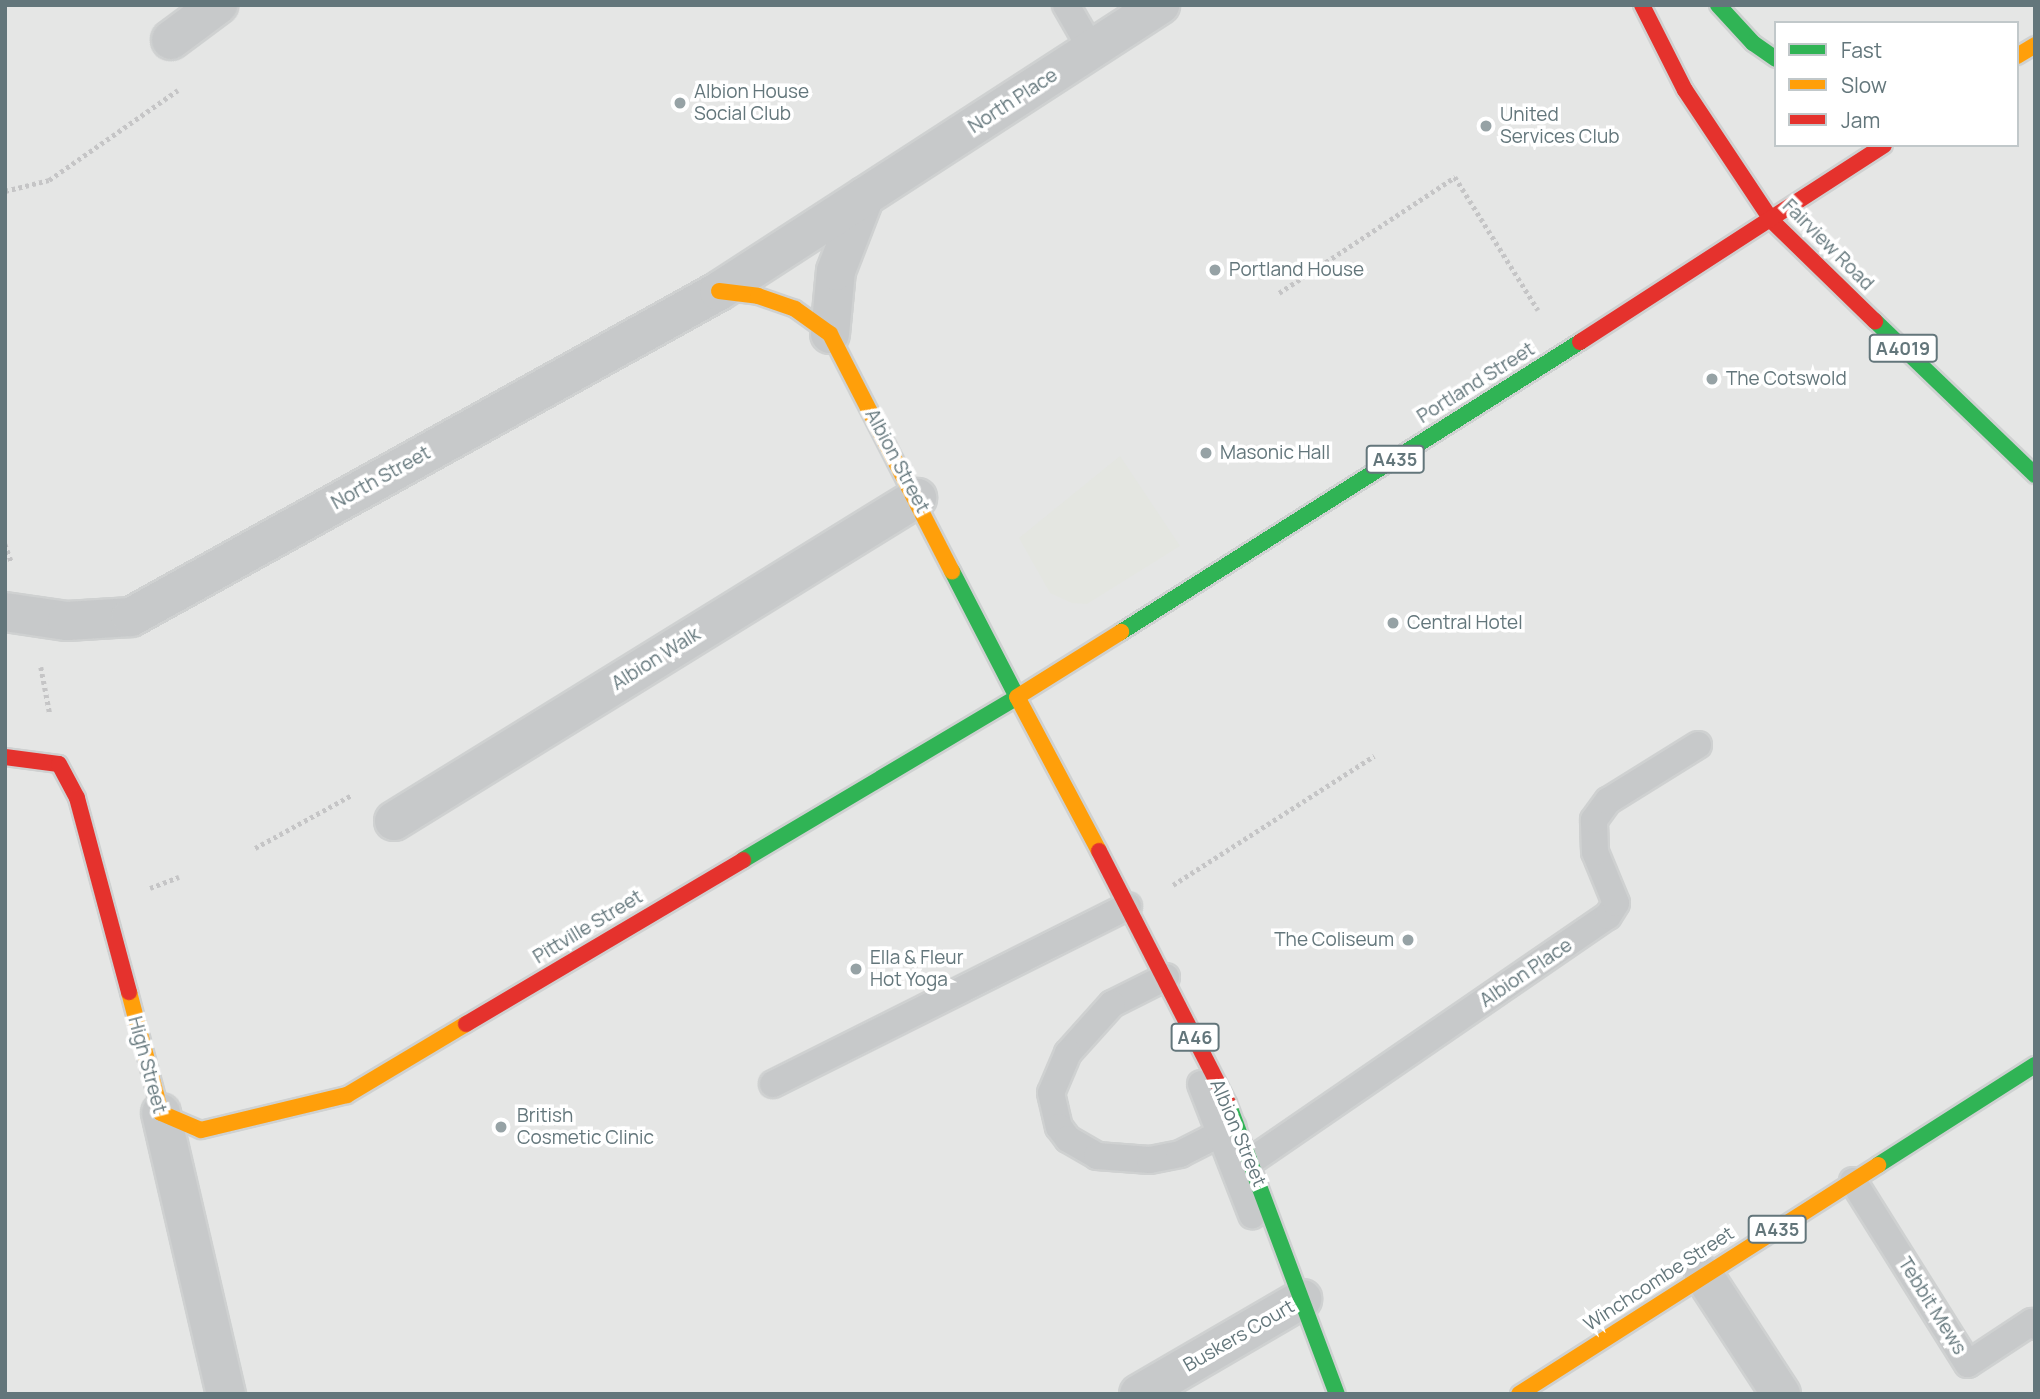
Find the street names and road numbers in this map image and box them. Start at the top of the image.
street label: North Place [964,64,1062,138]
street label: Fairview Road [1778,195,1878,295]
road number: A4019 [1868,334,1938,362]
street label: Portland Street [1413,338,1539,428]
street label: Albion Street [860,405,934,517]
street label: North Street [328,441,434,515]
road number: A435 [1365,444,1425,474]
street label: Albion Walk [608,623,704,695]
street label: Pittville Street [529,885,647,969]
street label: Albion Place [1476,934,1576,1012]
street label: High Street [123,1014,171,1116]
road number: A46 [1170,1022,1220,1052]
street label: Albion Street [1205,1076,1271,1190]
road number: A435 [1747,1214,1807,1244]
street label: Winchcombe Street [1580,1222,1738,1336]
street label: Tebbit Mews [1893,1253,1971,1359]
street label: Buskers Court [1180,1295,1298,1377]

